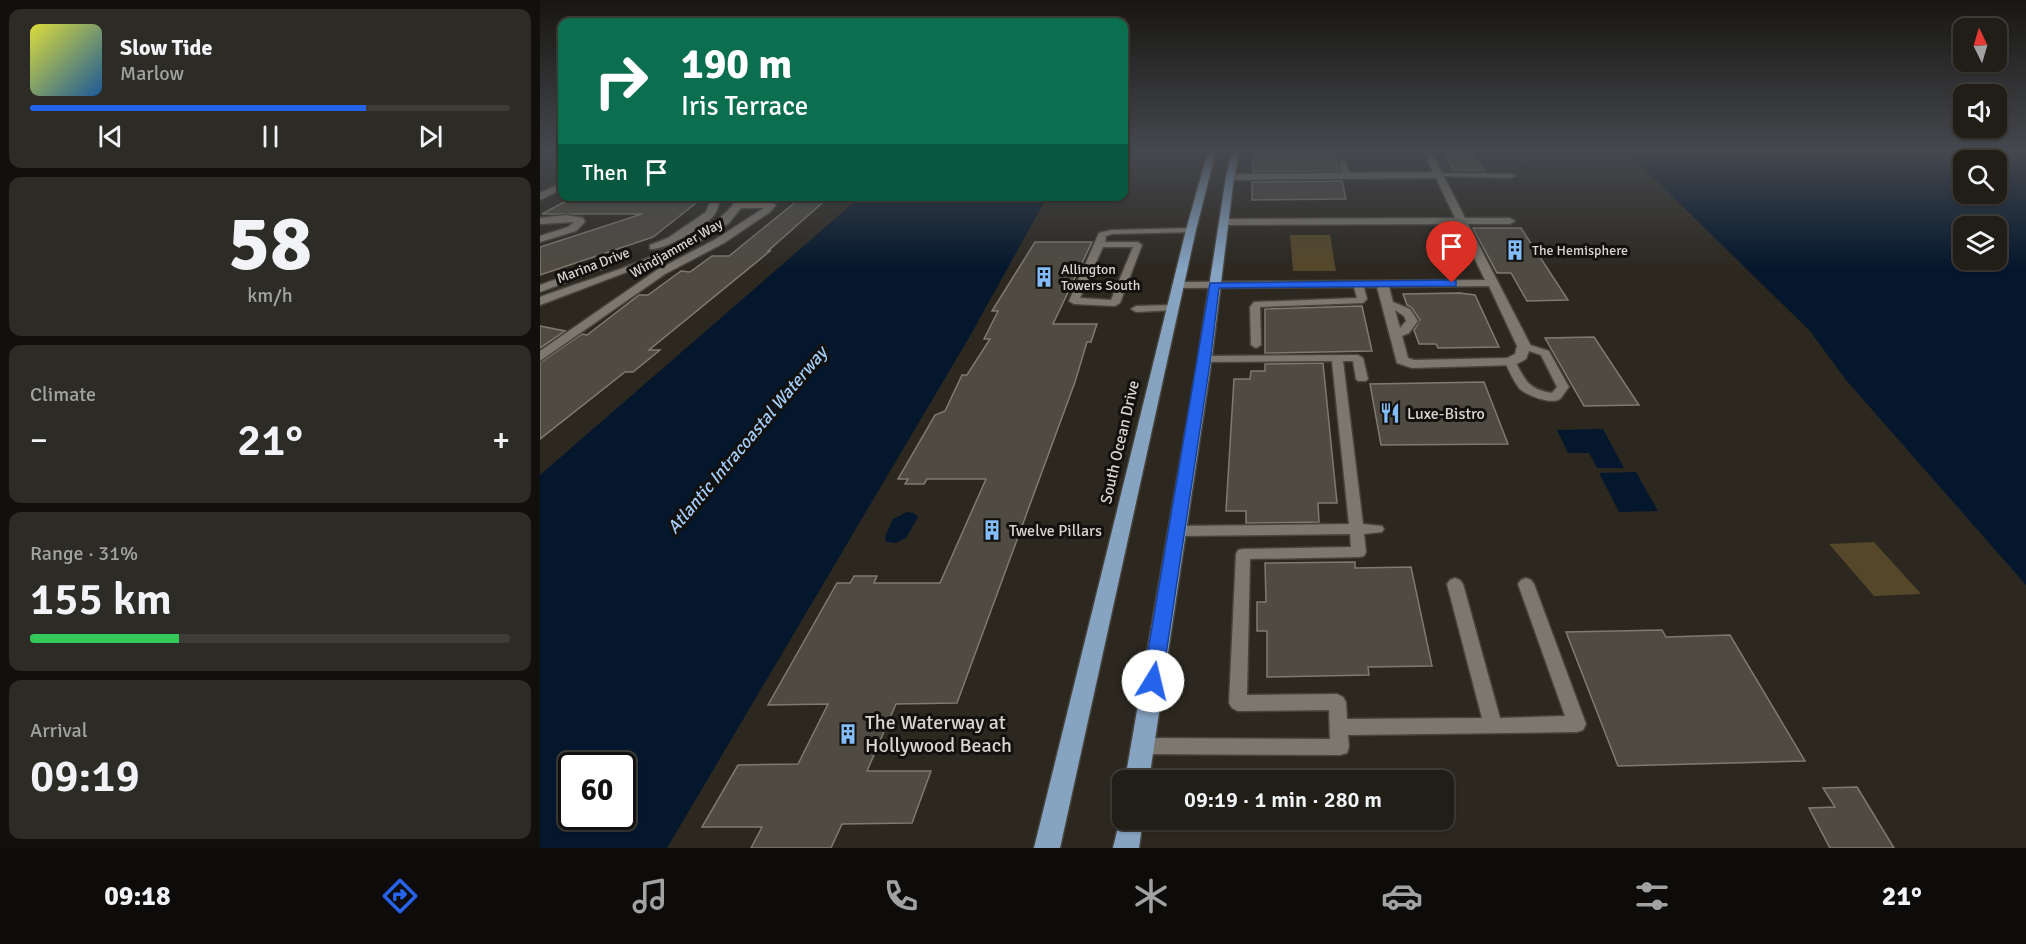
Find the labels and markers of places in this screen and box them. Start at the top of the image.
pin [1426,221,1477,283]
building icon: The Hemisphere [1503,238,1527,262]
place label: The Hemisphere [1532,242,1628,259]
place label: Allington Towers South [1061,261,1140,294]
building icon: Allington Towers South [1032,265,1056,289]
restaurant icon: Luxe-Bistro [1378,401,1402,425]
place label: Luxe-Bistro [1407,404,1485,424]
building icon: Twelve Pillars [980,518,1004,542]
place label: Twelve Pillars [1009,521,1102,541]
place label: The Waterway at Hollywood Beach [865,710,1012,758]
building icon: The Waterway at Hollywood Beach [836,722,860,746]

